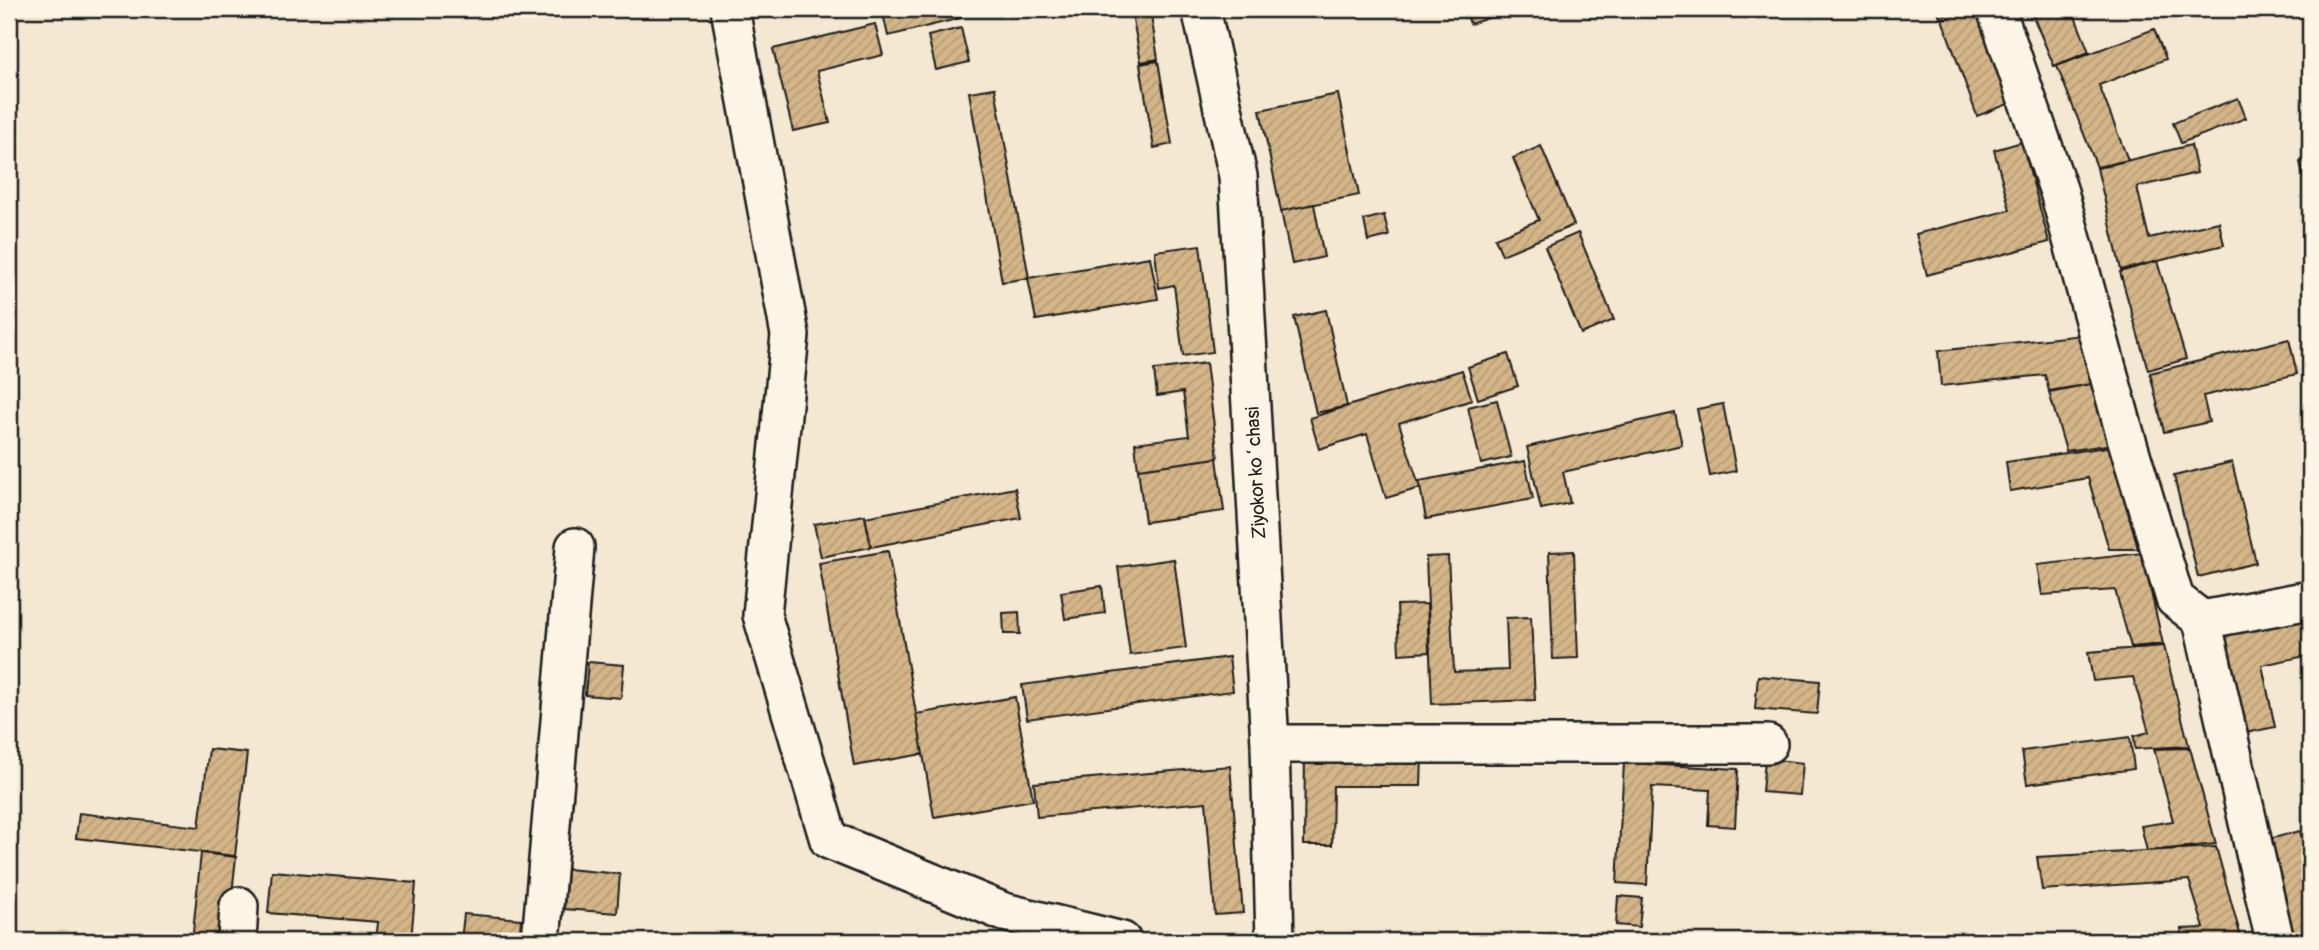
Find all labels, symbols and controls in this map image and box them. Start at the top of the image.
street label: Ziyokor koʻchasi [1241,406,1271,540]

